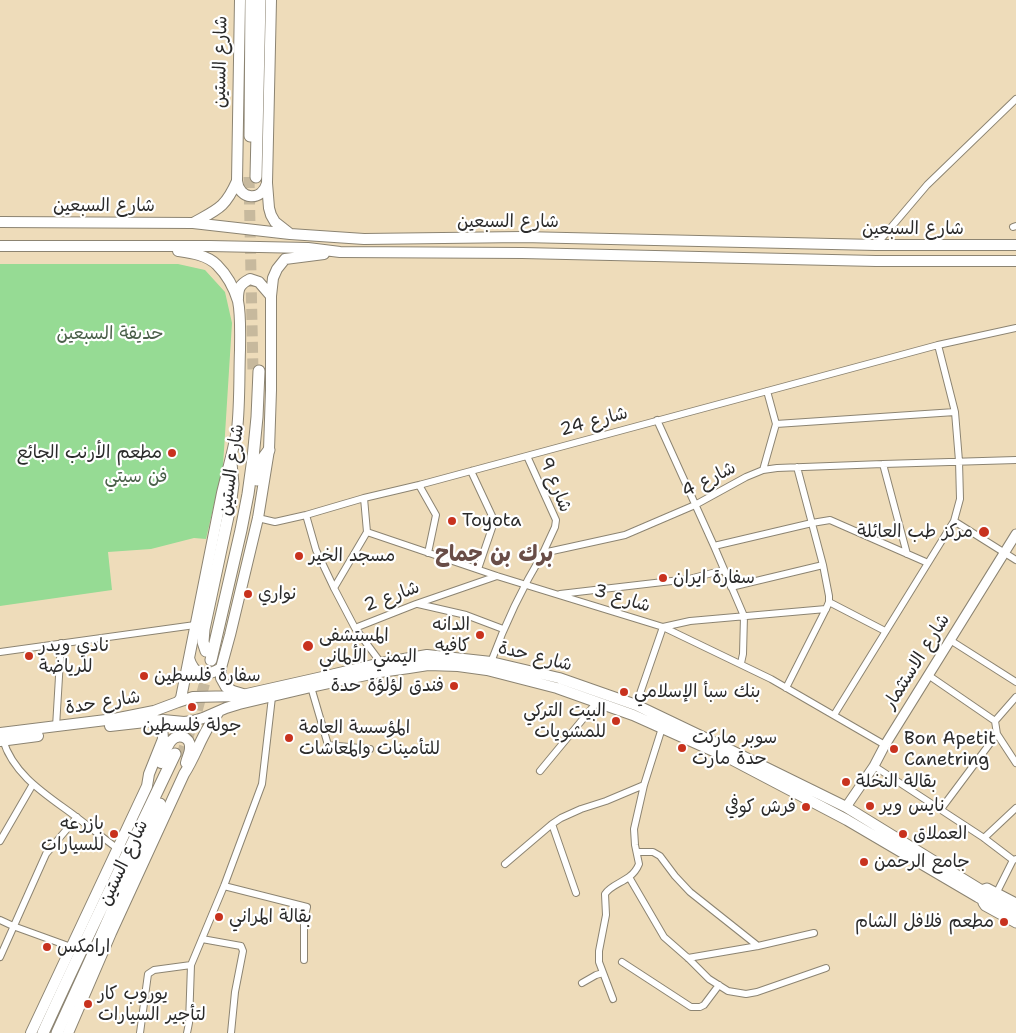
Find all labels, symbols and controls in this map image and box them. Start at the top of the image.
street label: شارع الستين [209,16,233,108]
street label: شارع السبعين [53,195,155,217]
street label: شارع السبعين [457,211,559,233]
street label: شارع السبعين [862,218,964,240]
park label: حديقة السبعين [56,323,164,345]
street label: شارع 24 [558,403,630,441]
street label: شارع الستين [215,423,249,517]
place label: مطعم الأرنب الجائع [17,442,162,464]
marker: مطعم الأرنب الجائع [166,447,178,459]
street label: شارع 9 [534,454,576,516]
street label: شارع 4 [678,457,740,503]
park label: فن سيتي [105,466,167,488]
place label: Toyota [462,510,521,532]
marker: Toyota [446,515,458,527]
place label: مركز طب العائلة [857,521,973,543]
marker: مركز طب العائلة [977,525,991,539]
district label: برك بن جماح [435,542,553,568]
place label: مسجد الخير [309,545,395,567]
marker: مسجد الخير [293,550,305,562]
place label: سفارة ايران [673,567,755,589]
marker: سفارة ايران [657,572,669,584]
street label: شارع 2 [361,577,423,617]
street label: شارع 3 [591,580,653,618]
place label: نواري [258,583,297,605]
marker: نواري [242,588,254,600]
street label: شارع الاستثمار [879,610,955,714]
place label: الدانه كافيه [432,614,470,656]
place label: المستشفى اليمني الألماني [319,625,417,668]
marker: الدانه كافيه [474,629,486,641]
place label: نادي ويدر للرياضة [39,635,109,678]
street label: شارع حدة [496,637,574,677]
marker: المستشفى اليمني الألماني [301,639,315,653]
marker: نادي ويدر للرياضة [23,650,35,662]
place label: سفارة فلسطين [154,665,261,687]
marker: سفارة فلسطين [138,670,150,682]
place label: فندق لؤلؤة حدة [331,675,444,697]
marker: فندق لؤلؤة حدة [448,680,460,692]
place label: بنك سبأ الإسلامي [634,681,761,703]
street label: شارع حدة [64,686,142,720]
marker: بنك سبأ الإسلامي [618,686,630,698]
place label: البيت التركي للمشويات [523,700,606,742]
marker: جولة فلسطين [186,701,198,713]
place label: جولة فلسطين [143,715,241,737]
marker: البيت التركي للمشويات [610,715,622,727]
place label: المؤسسة العامة للتأمينات والمعاشات [299,717,440,760]
place label: سوبر ماركت حدة مارت [692,727,777,770]
place label: Bon Apetit Canetring [904,728,996,771]
marker: المؤسسة العامة للتأمينات والمعاشات [283,732,295,744]
marker: سوبر ماركت حدة مارت [676,742,688,754]
marker: Bon Apetit Canetring [888,743,900,755]
place label: بقالة النخلة [856,771,937,793]
marker: بقالة النخلة [840,776,852,788]
place label: نايس وير [880,795,944,817]
place label: فرش كوفي [725,796,796,818]
marker: نايس وير [864,800,876,812]
marker: فرش كوفي [800,801,812,813]
place label: بازرعه للسيارات [41,813,104,856]
street label: شارع الستين [95,817,153,909]
place label: العملاق [913,823,967,845]
marker: بازرعه للسيارات [108,828,120,840]
marker: العملاق [897,828,909,840]
place label: جامع الرحمن [874,851,970,873]
marker: جامع الرحمن [858,856,870,868]
place label: بقالة المراني [229,906,312,928]
marker: بقالة المراني [213,911,225,923]
place label: مطعم فلافل الشام [855,911,994,933]
marker: مطعم فلافل الشام [998,916,1010,928]
place label: ارامكس [57,936,110,958]
marker: ارامكس [41,941,53,953]
place label: يوروب كار لتأجير السيارات [98,983,206,1026]
marker: يوروب كار لتأجير السيارات [82,998,94,1010]

